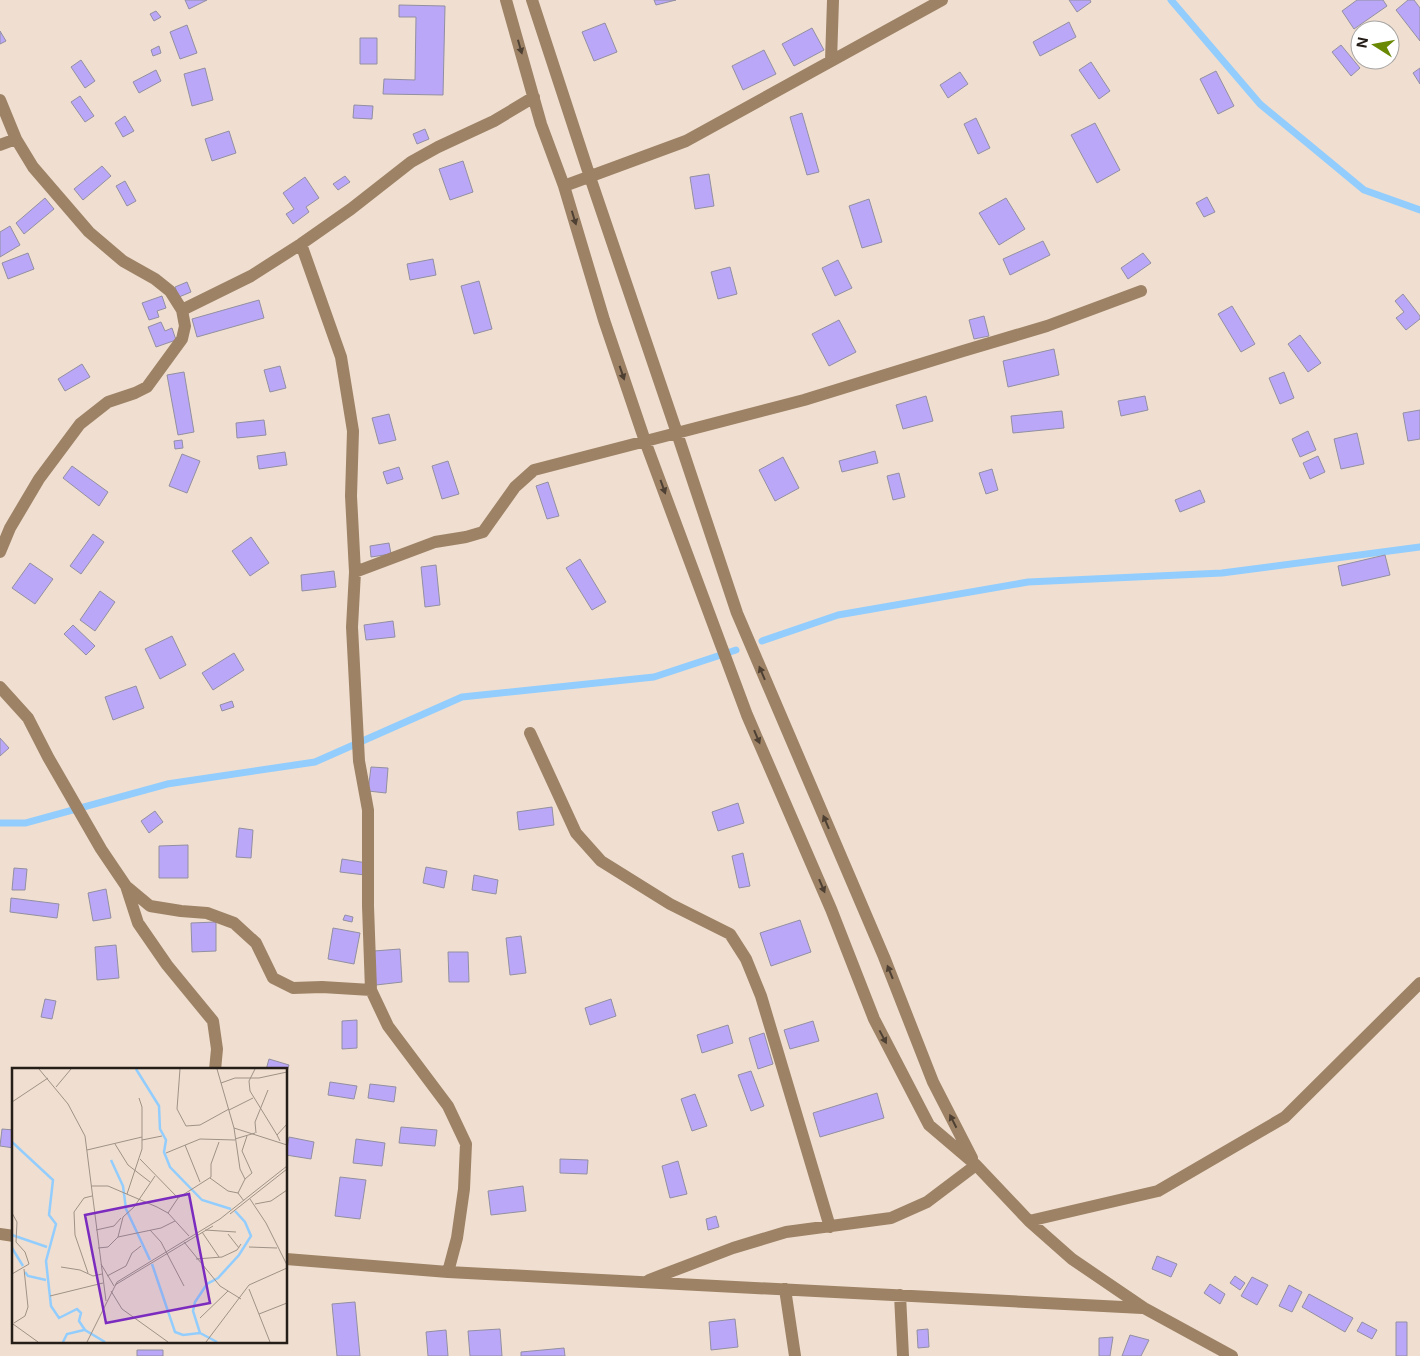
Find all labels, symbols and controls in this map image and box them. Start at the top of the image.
north arrow [1350,20,1400,70]
text: N [1352,36,1371,49]
one-way arrow [516,39,524,54]
one-way arrow [570,211,578,226]
one-way arrow [619,366,627,381]
one-way arrow [659,480,667,494]
one-way arrow [758,666,766,680]
one-way arrow [754,730,762,744]
one-way arrow [822,815,830,829]
one-way arrow [818,879,826,893]
one-way arrow [885,965,893,979]
one-way arrow [879,1029,887,1044]
inset map [12,1068,288,1344]
one-way arrow [949,1114,957,1129]

